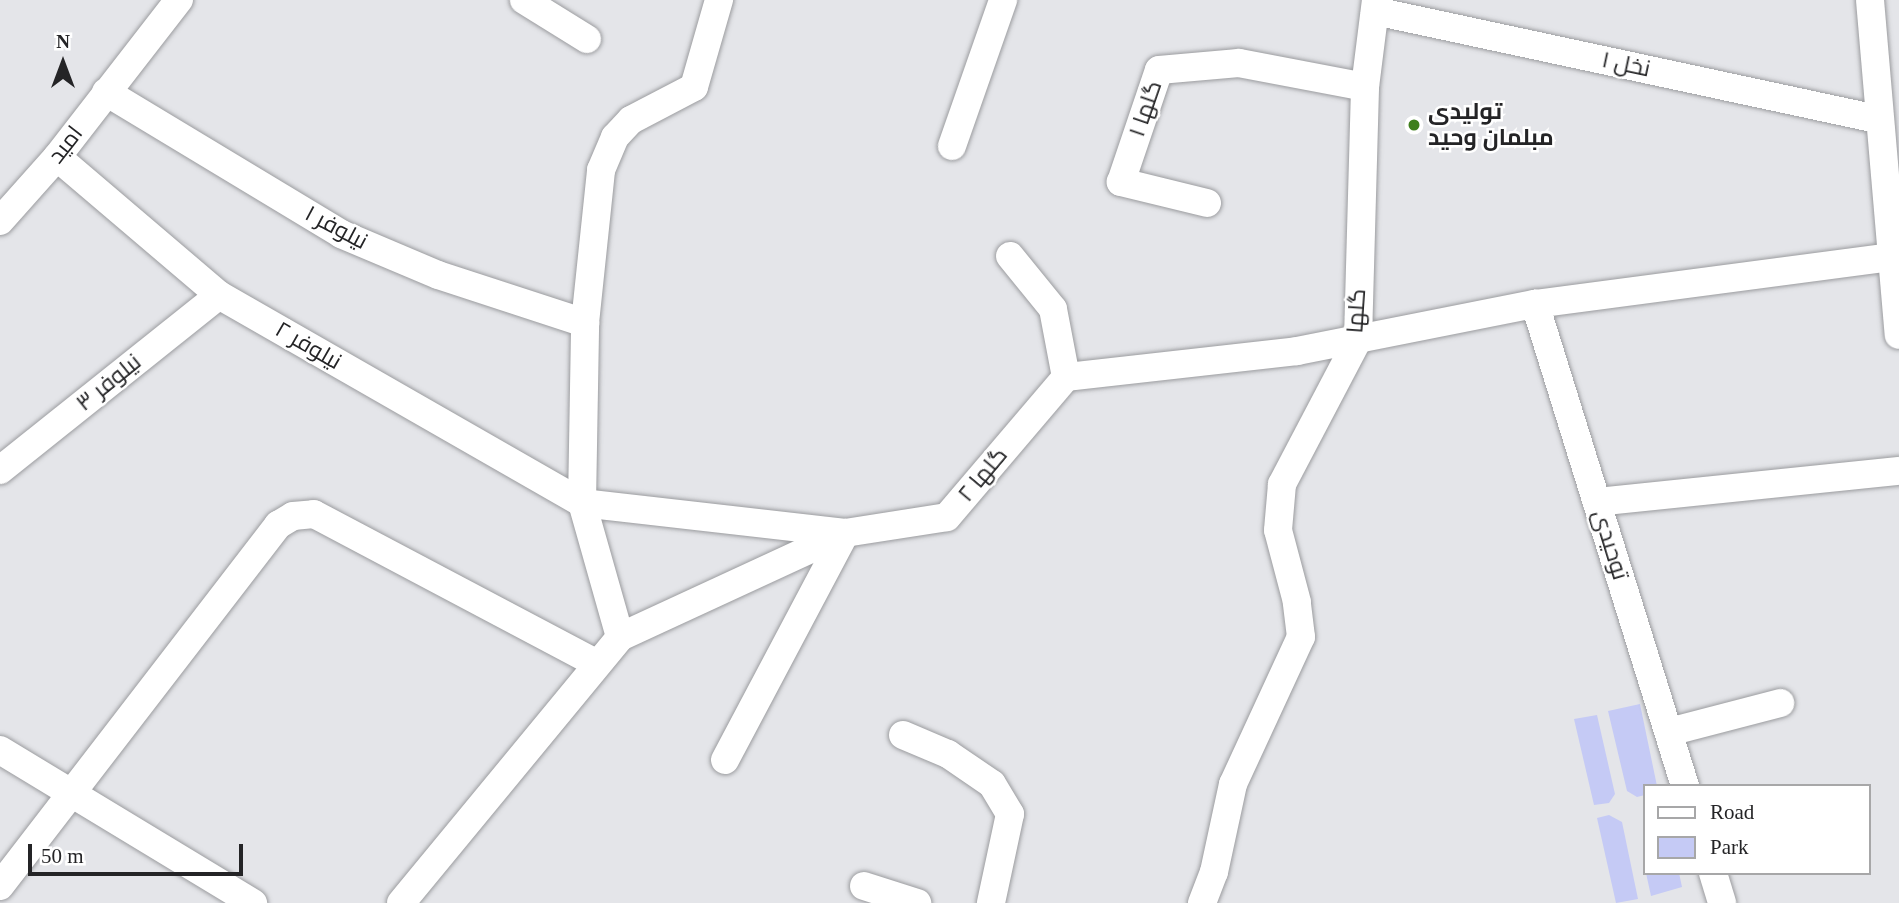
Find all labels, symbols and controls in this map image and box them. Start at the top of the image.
north arrow [28,28,98,98]
text: N [56,31,70,52]
street label: نخل ۱ [1599,46,1653,84]
street label: گلها ۱ [1124,77,1168,141]
place label: تولیدی مبلمان وحید [1428,98,1554,152]
marker: تولیدی مبلمان وحید [1406,117,1422,133]
street label: امید [43,121,89,169]
street label: نیلوفر ۱ [300,200,372,256]
street label: گلها [1342,288,1372,334]
street label: نیلوفر ۲ [270,316,346,376]
street label: نیلوفر ۳ [71,349,147,417]
street label: گلها ۲ [952,442,1014,508]
street label: توحیدی [1586,507,1634,583]
legend [1644,784,1871,875]
text: Road [1710,800,1754,824]
scale bar [32,830,247,874]
text: Park [1710,835,1749,859]
text: 50 m [41,844,84,868]

